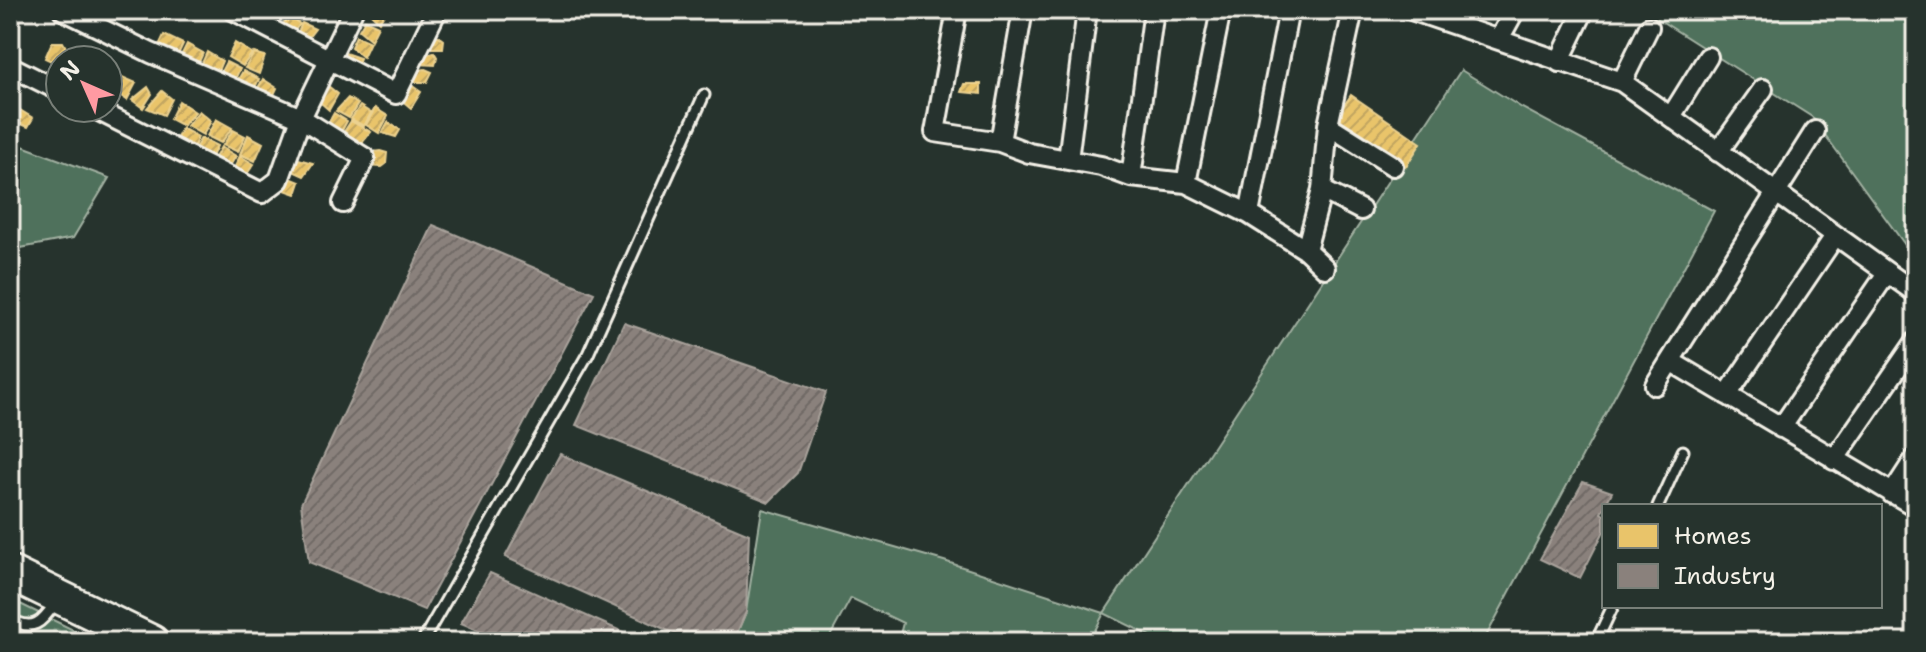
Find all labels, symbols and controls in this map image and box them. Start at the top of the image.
north arrow [44,44,124,124]
text: N [54,54,87,87]
legend [1602,504,1882,608]
text: Homes [1674,520,1752,552]
text: Industry [1674,560,1776,592]

